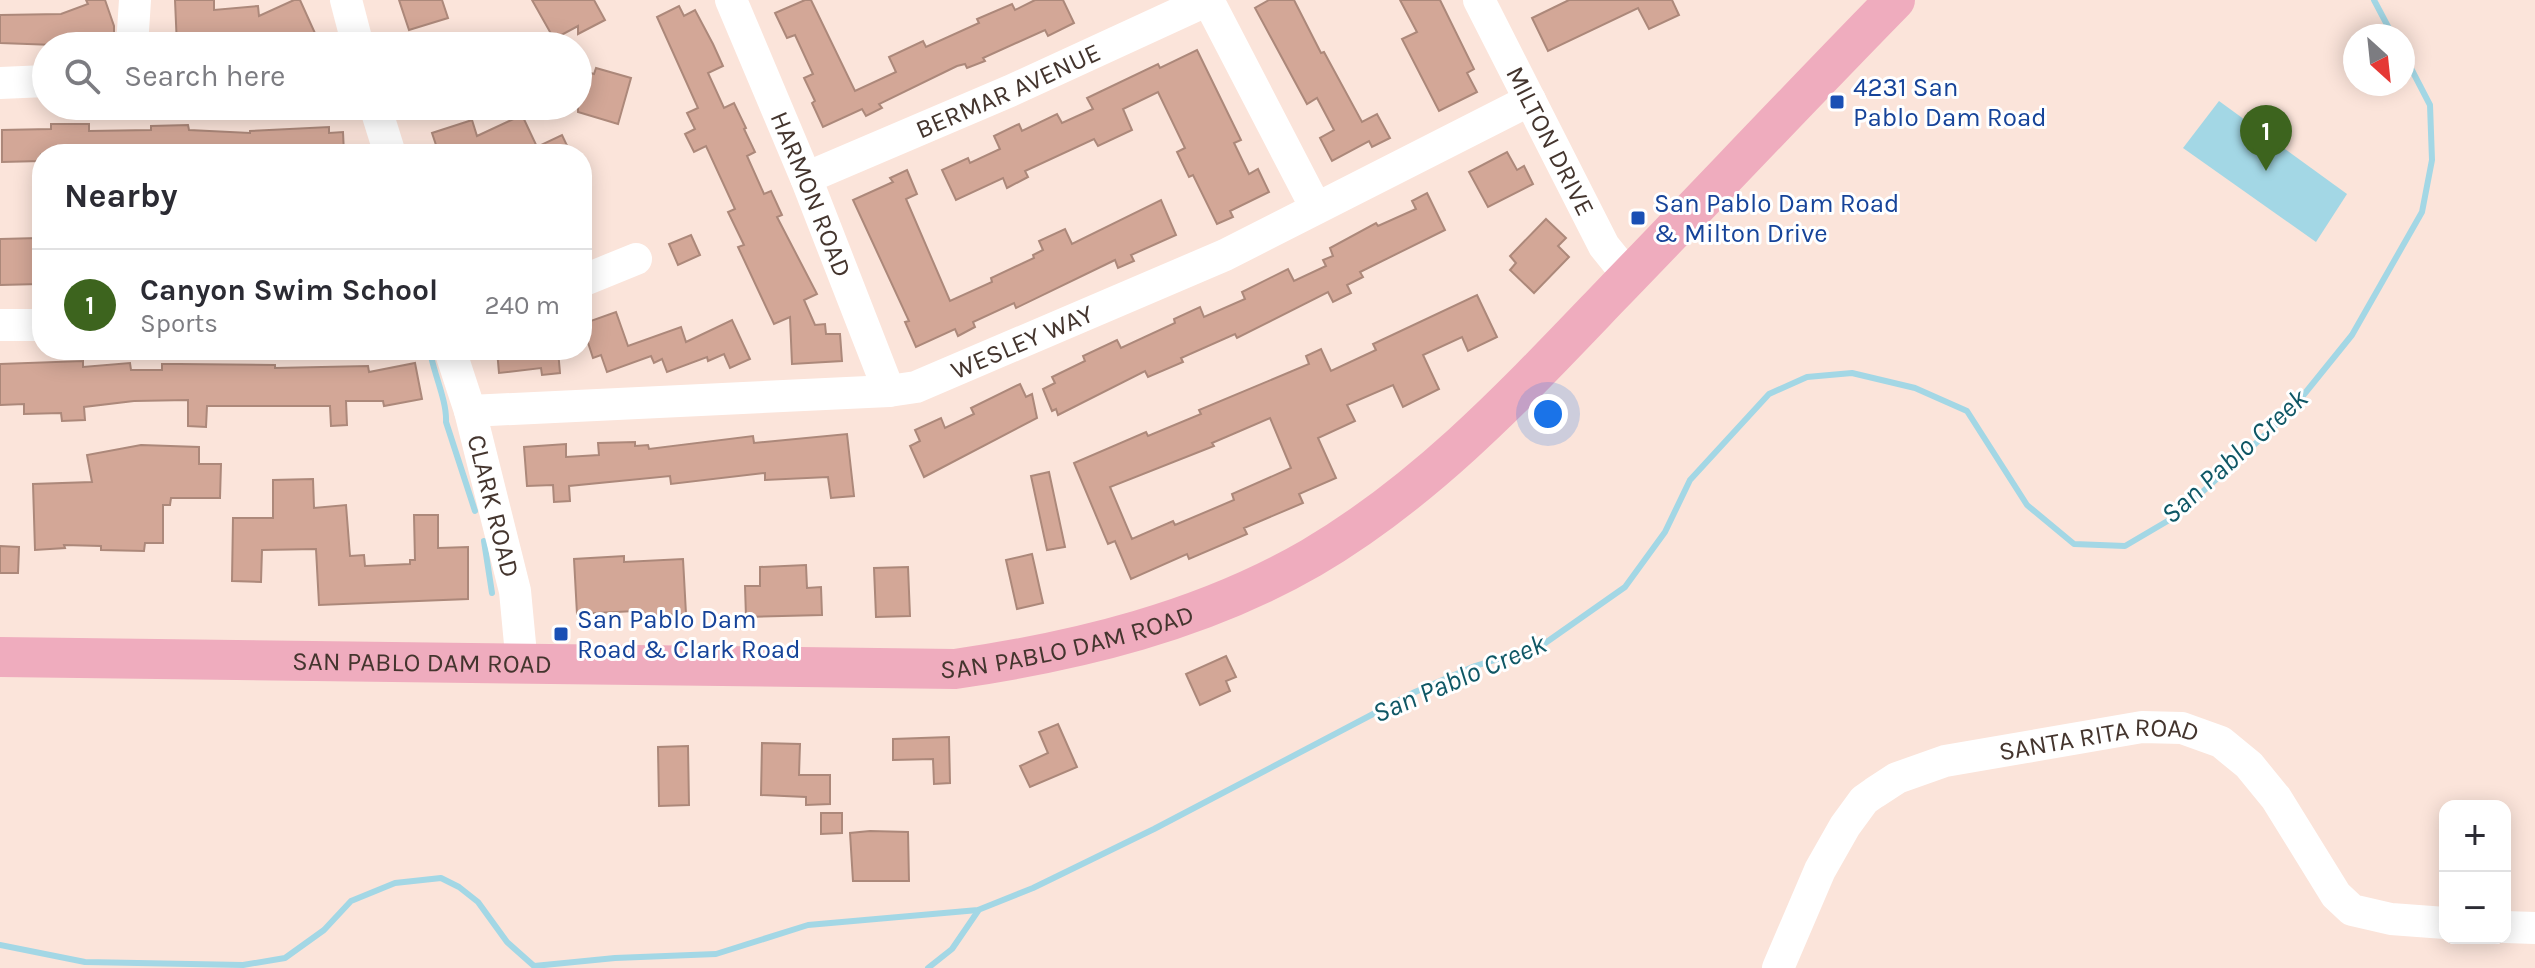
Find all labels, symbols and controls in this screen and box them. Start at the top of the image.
north arrow [2343,24,2415,96]
search box [32,32,592,120]
street label: BERMAR AVENUE [911,36,1105,145]
icon: search [60,54,104,98]
text: Search here [124,58,285,94]
street label: MILTON DRIVE [1500,61,1601,221]
place label: 4231 San Pablo Dam Road [1853,72,2047,133]
marker: 4231 San Pablo Dam Road [1828,93,1846,111]
pin: 1 [2240,105,2292,171]
street label: HARMON ROAD [764,106,858,281]
text: Nearby [64,176,178,216]
place label: San Pablo Dam Road & Milton Drive [1654,188,1900,249]
marker: San Pablo Dam Road & Milton Drive [1629,209,1647,227]
text: Canyon Swim School [140,272,438,308]
text: 1 [85,290,95,321]
text: 240 m [484,290,560,321]
street label: WESLEY WAY [946,297,1099,386]
text: Sports [140,308,218,339]
water label: San Pablo Creek [2154,381,2314,530]
your location [1528,394,1568,434]
street label: CLARK ROAD [461,431,526,580]
street label: SAN PABLO DAM ROAD [940,598,1198,685]
place label: San Pablo Dam Road & Clark Road [577,604,801,665]
marker: San Pablo Dam Road & Clark Road [552,625,570,643]
water label: San Pablo Creek [1367,626,1551,729]
street label: SAN PABLO DAM ROAD [292,645,552,679]
street label: SANTA RITA ROAD [1996,711,2204,767]
map controls [2439,800,2511,944]
button: + [2439,800,2511,872]
button: − [2439,872,2511,944]

